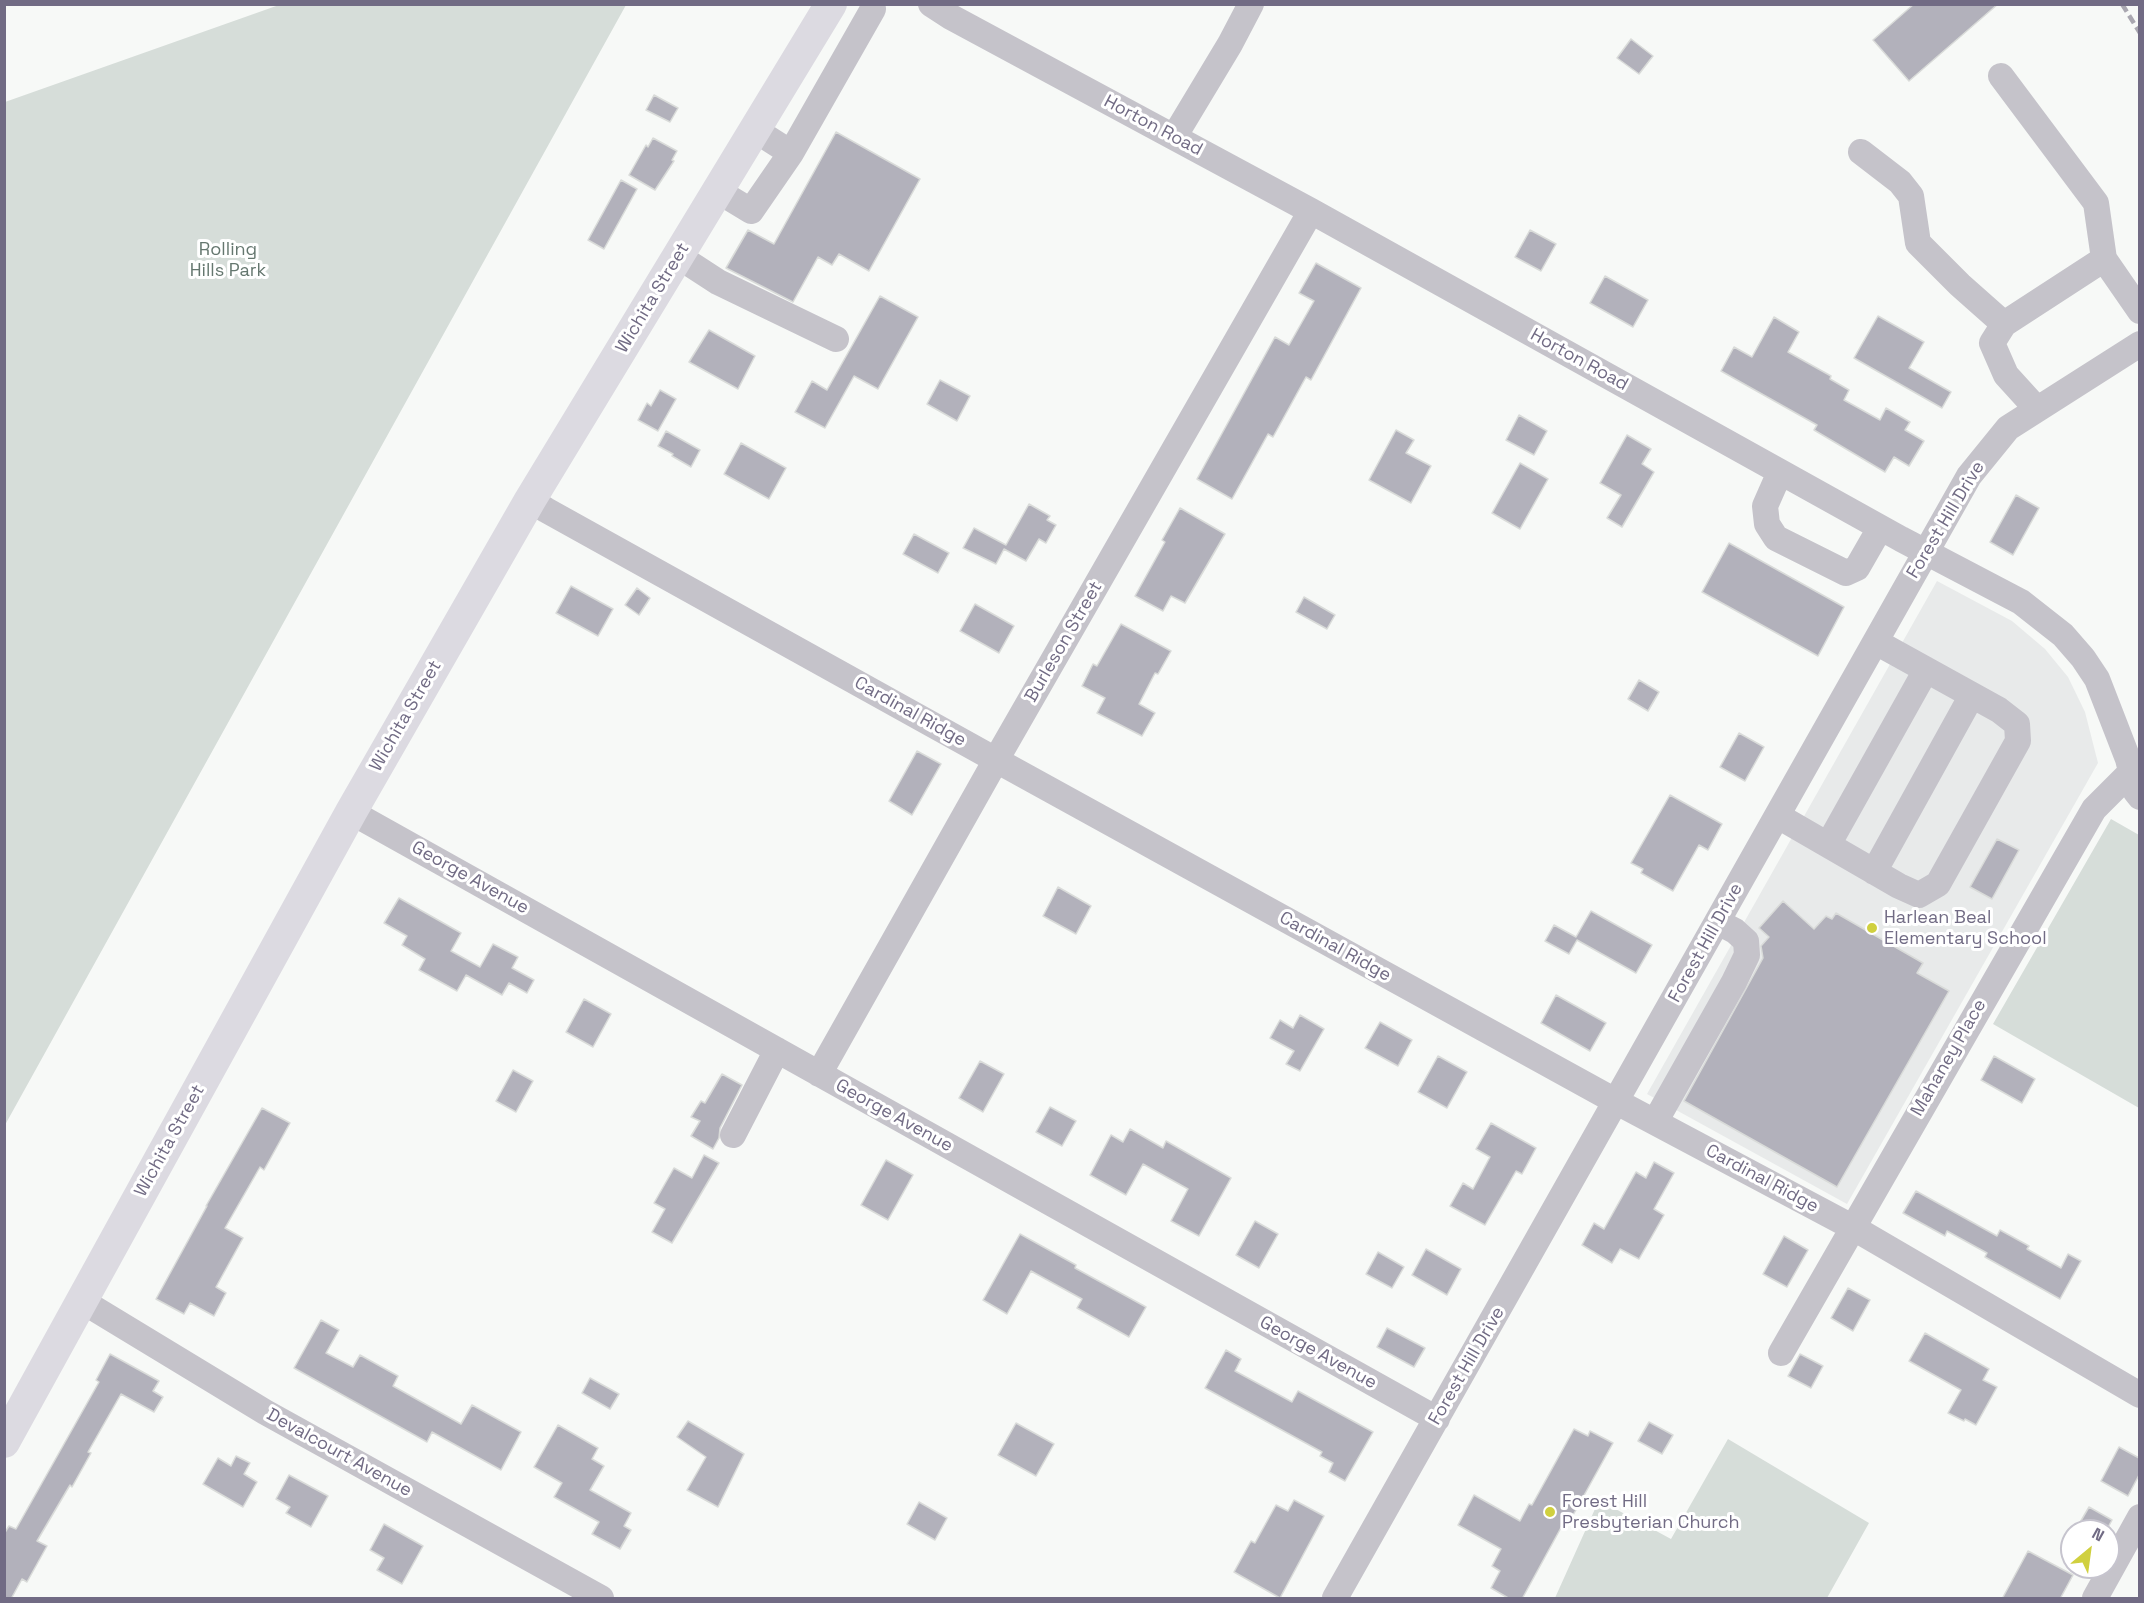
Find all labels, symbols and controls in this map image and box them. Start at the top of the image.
street label: Horton Road [1100,91,1206,161]
park label: Rolling Hills Park [190,239,266,282]
street label: Wichita Street [612,239,694,357]
street label: Horton Road [1526,324,1632,396]
street label: Forest Hill Drive [1903,458,1989,582]
street label: Burleson Street [1021,578,1107,706]
street label: Wichita Street [365,657,447,775]
street label: Cardinal Ridge [850,672,970,752]
street label: George Avenue [408,837,532,919]
street label: Forest Hill Drive [1664,880,1748,1006]
street label: Cardinal Ridge [1275,907,1395,987]
place label: Harlean Beal Elementary School [1884,907,2047,950]
marker: Harlean Beal Elementary School [1865,921,1879,935]
street label: Mahaney Place [1907,996,1991,1120]
street label: George Avenue [832,1075,956,1157]
street label: Wichita Street [130,1081,210,1201]
street label: Cardinal Ridge [1702,1140,1822,1218]
street label: Forest Hill Drive [1424,1303,1510,1429]
street label: George Avenue [1256,1312,1380,1394]
street label: Devalcourt Avenue [263,1404,415,1502]
place label: Forest Hill Presbyterian Church [1562,1491,1740,1534]
marker: Forest Hill Presbyterian Church [1543,1505,1557,1519]
north arrow [2060,1519,2120,1579]
text: N [2088,1523,2108,1546]

